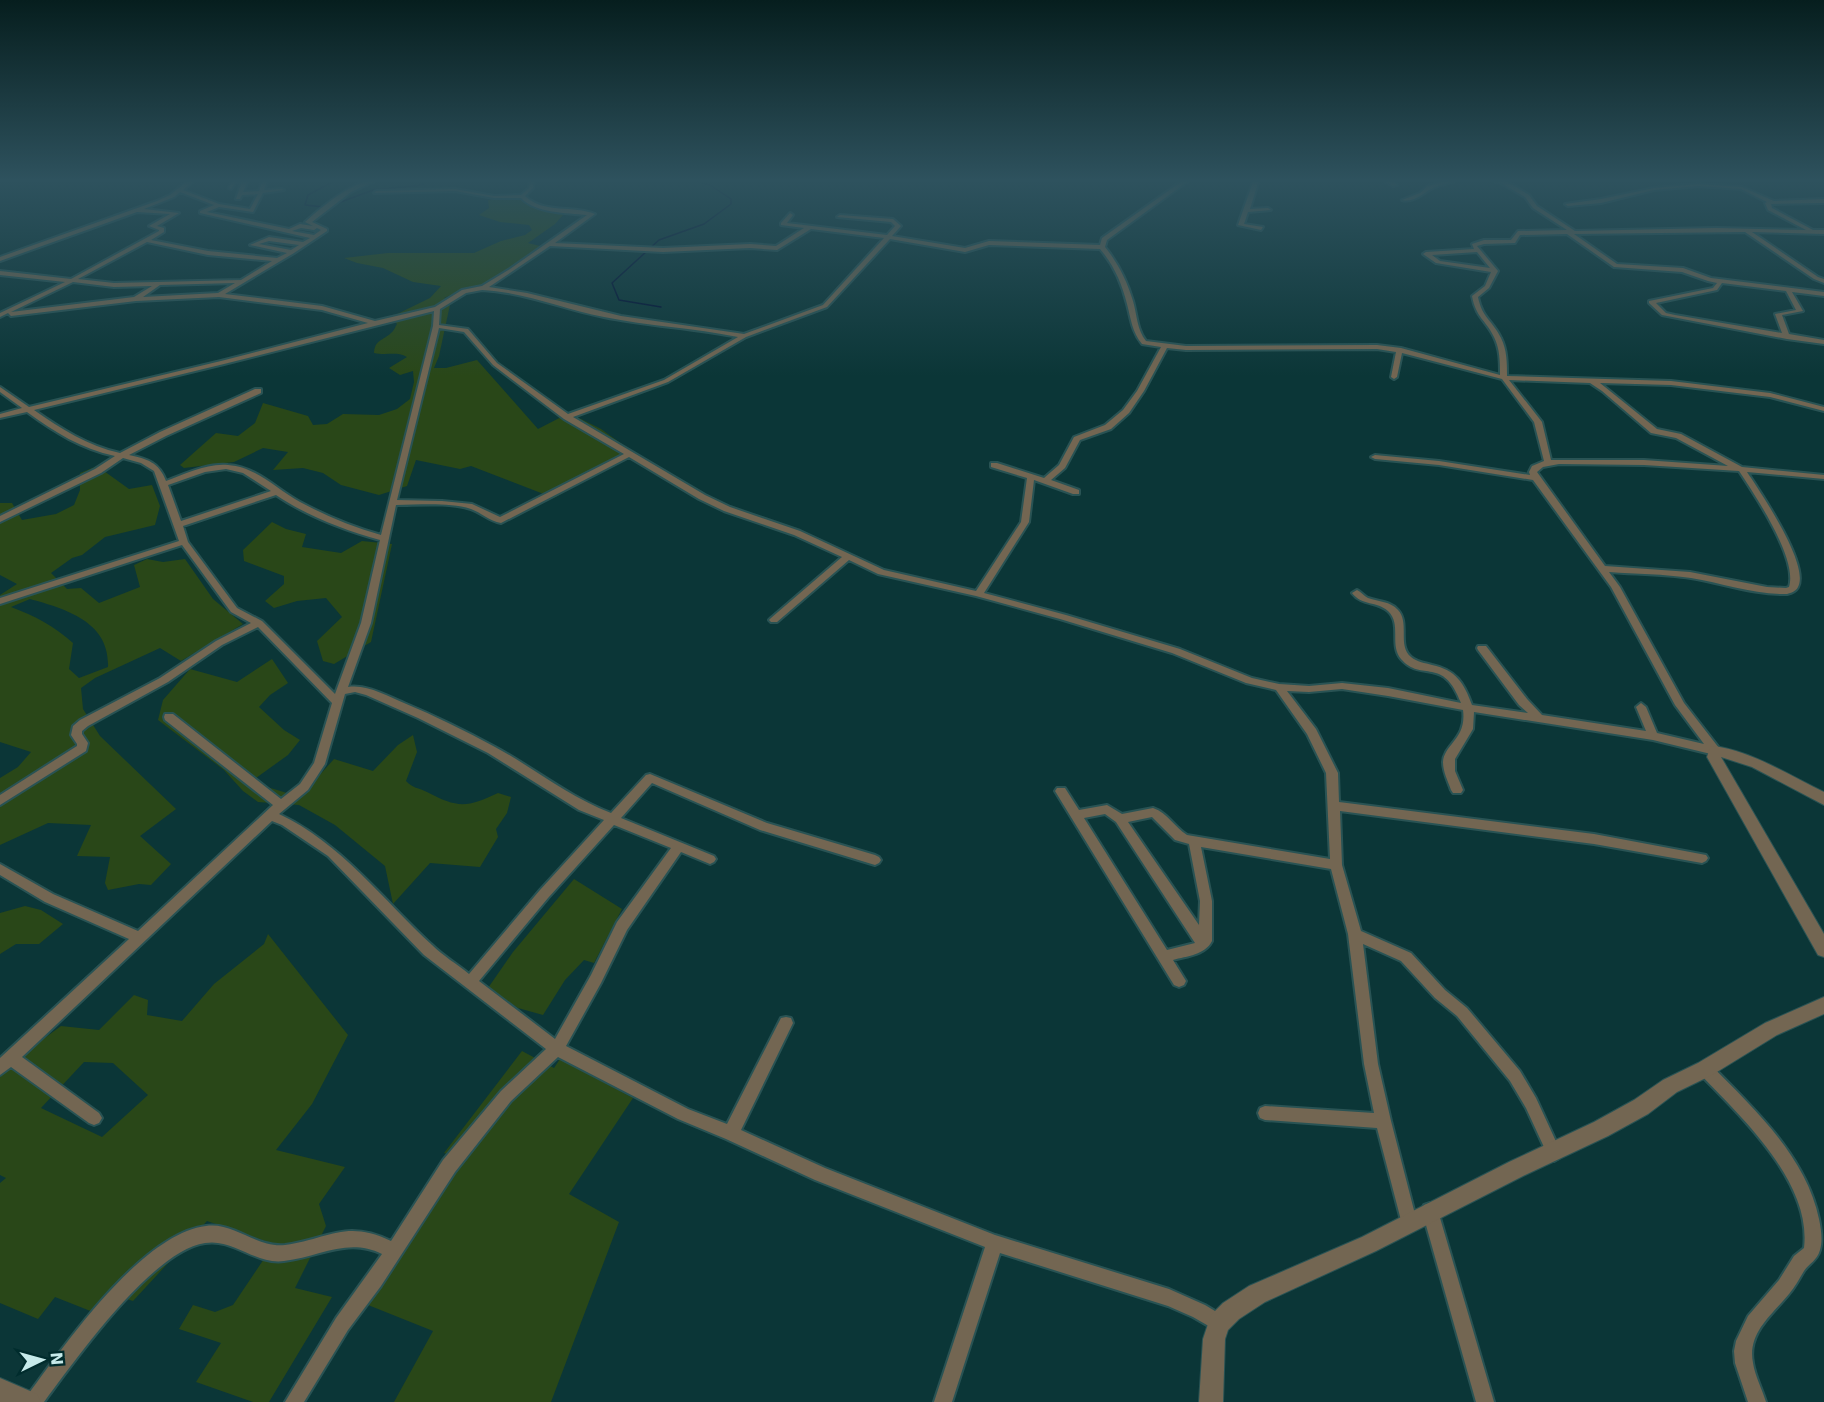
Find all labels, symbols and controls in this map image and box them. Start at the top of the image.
north arrow [12,1330,72,1390]
text: N [46,1351,66,1366]

